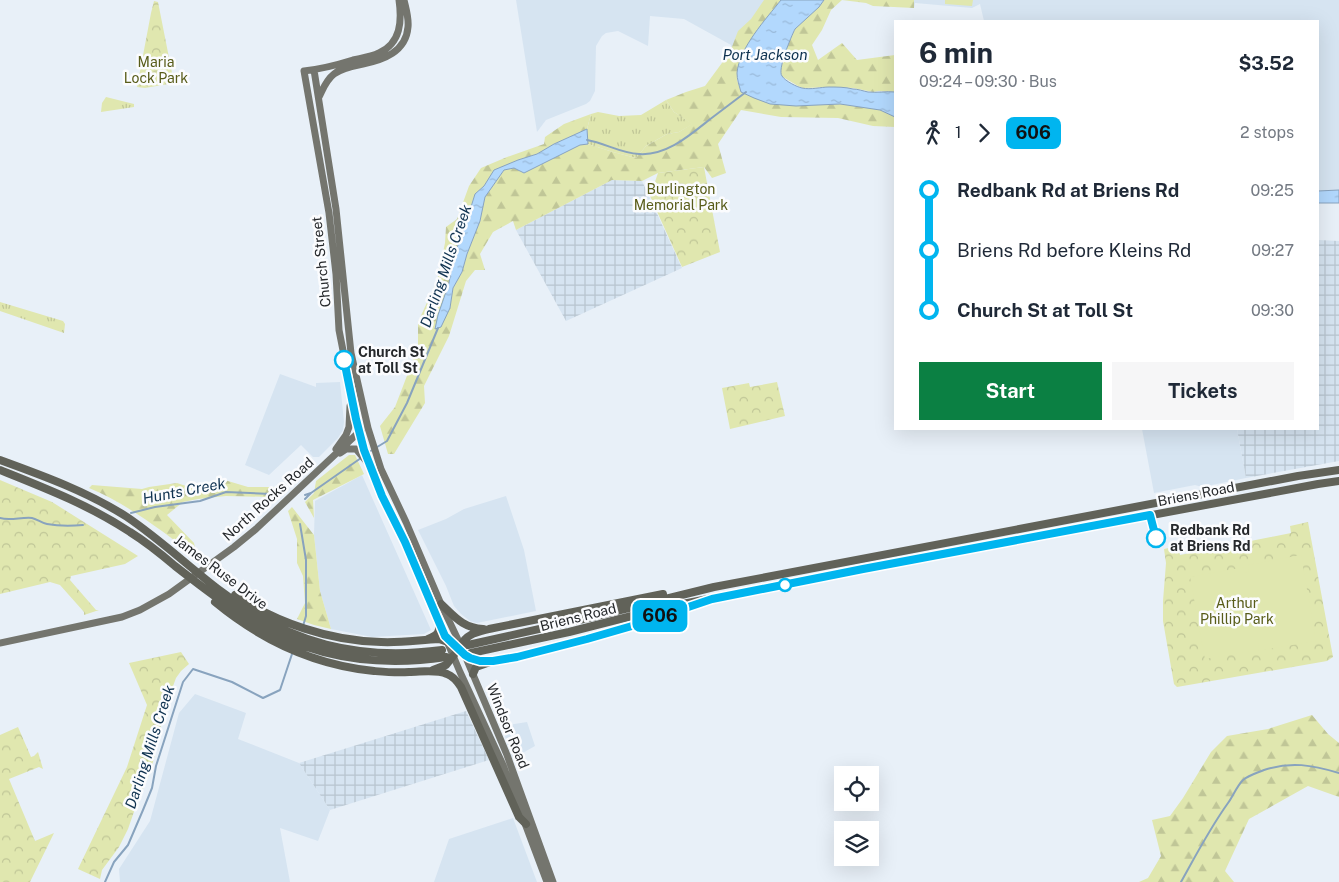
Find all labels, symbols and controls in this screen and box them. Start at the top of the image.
text: 6 min [919,36,993,69]
water label: Port Jackson [722,46,808,63]
text: $3.52 [1238,52,1294,74]
park label: Maria Lock Park [124,54,188,86]
text: 09:24 – 09:30 · Bus [919,72,1057,91]
icon: walk [919,119,947,147]
icon: forward [970,119,998,147]
text: 606 [1016,122,1051,143]
text: 1 [955,123,962,142]
text: 2 stops [1240,123,1294,142]
text: Redbank Rd at Briens Rd [957,179,1179,201]
park label: Burlington Memorial Park [634,181,728,213]
text: 09:25 [1251,181,1294,200]
water label: Darling Mills Creek [417,201,475,329]
street label: Church Street [308,216,334,308]
text: Briens Rd before Kleins Rd [957,239,1191,261]
text: 09:27 [1251,241,1294,260]
text: Church St at Toll St [957,299,1133,321]
text: 09:30 [1251,301,1294,320]
place label: Church St at Toll St [358,344,425,376]
marker: Church St at Toll St [334,350,354,370]
button: Start [919,362,1102,420]
button: Tickets [1112,362,1294,420]
street label: North Rocks Road [219,454,317,544]
water label: Hunts Creek [141,474,228,507]
street label: Briens Road [1156,479,1236,509]
place label: Redbank Rd at Briens Rd [1170,522,1251,554]
marker: Redbank Rd at Briens Rd [1146,528,1166,548]
street label: James Ruse Drive [171,532,271,612]
unlabelled marker [778,578,792,592]
park label: Arthur Phillip Park [1200,595,1274,627]
street label: Briens Road [538,600,618,634]
line badge: 606 [631,600,689,632]
text: 606 [642,605,678,626]
street label: Windsor Road [484,681,532,771]
water label: Darling Mills Creek [122,682,178,811]
map controls [834,766,879,866]
button: locate [834,766,879,811]
button: layers [834,821,879,866]

